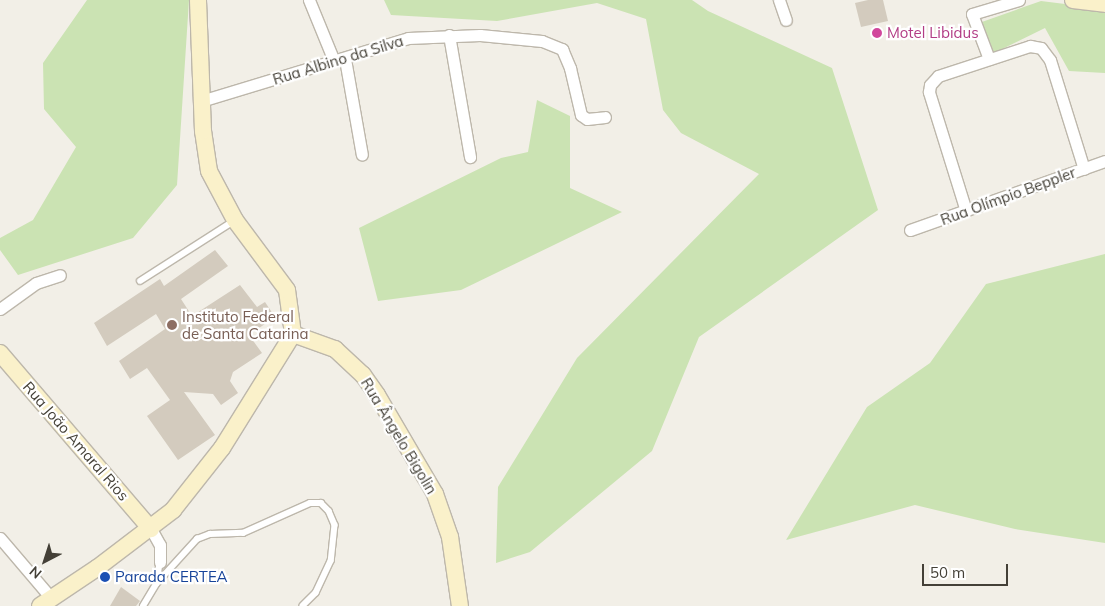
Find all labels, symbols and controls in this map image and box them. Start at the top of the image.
place label: Motel Libidus [887,24,979,42]
marker: Motel Libidus [871,27,883,39]
street label: Rua Albino da Silva [271,32,405,88]
street label: Rua Olímpio Beppler [938,163,1078,229]
place label: Instituto Federal de Santa Catarina [182,307,308,342]
marker: Instituto Federal de Santa Catarina [166,319,178,331]
street label: Rua Ângelo Bigolin [357,375,441,497]
street label: Rua João Amaral Rios [19,378,133,504]
north arrow [20,536,70,586]
scale bar [925,554,1011,586]
text: N [26,562,45,583]
text: 50 m [930,563,965,582]
place label: Parada CERTEA [115,568,228,586]
marker: Parada CERTEA [99,571,111,583]

